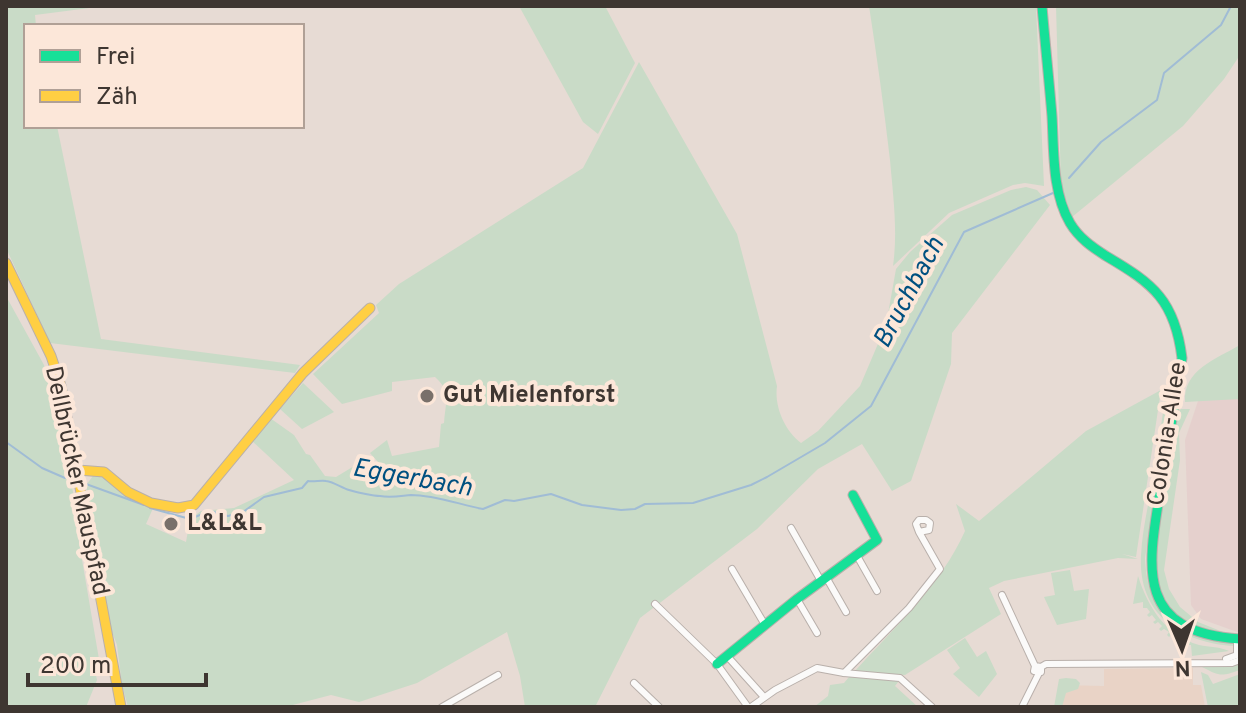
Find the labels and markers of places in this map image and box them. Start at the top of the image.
place label: Gut Mielenforst [443,381,615,411]
marker: Gut Mielenforst [418,387,436,405]
place label: L&L&L [187,509,262,539]
marker: L&L&L [162,515,180,533]

